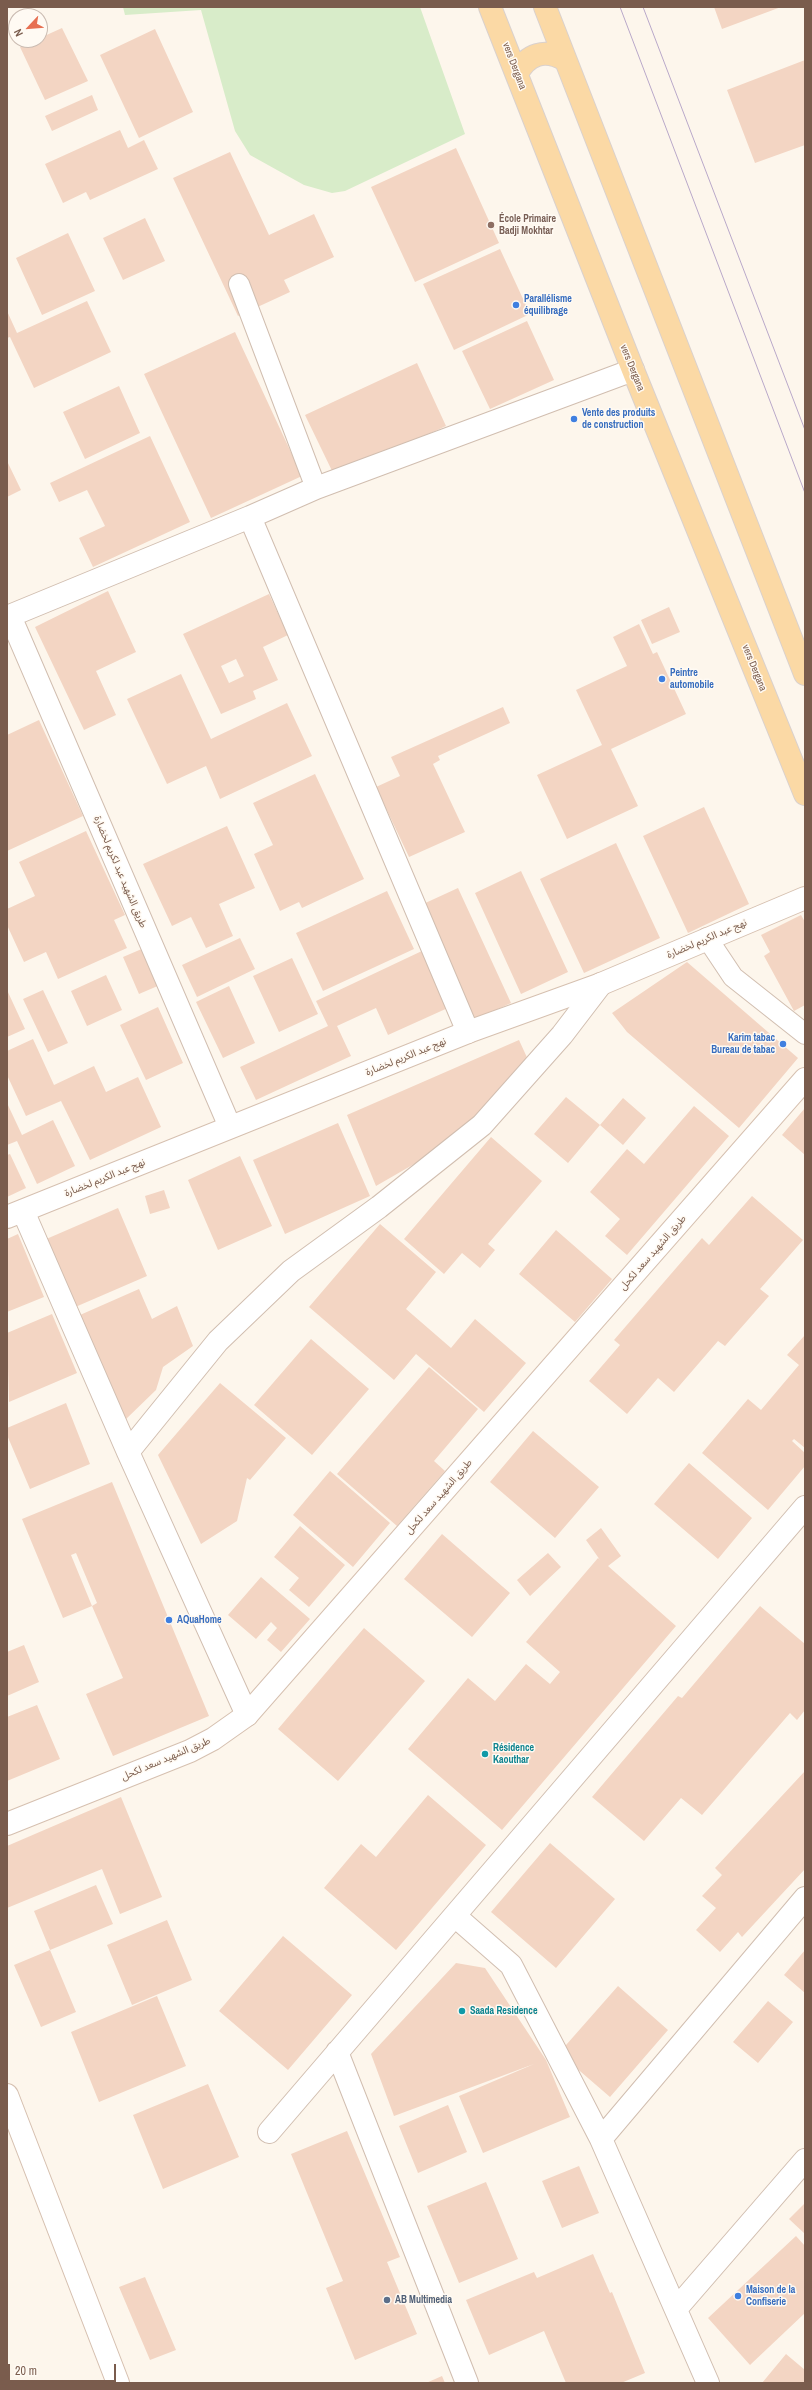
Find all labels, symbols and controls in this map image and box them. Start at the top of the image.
north arrow [8,8,48,48]
text: N [10,27,26,39]
street label: vers Dergana [500,41,528,91]
place label: École Primaire Badji Mokhtar [499,213,556,236]
marker: École Primaire Badji Mokhtar [486,220,496,230]
place label: Parallélisme équilibrage [524,293,572,316]
marker: Parallélisme équilibrage [511,300,521,310]
street label: vers Dergana [617,343,647,393]
place label: Vente des produits de construction [582,407,655,430]
marker: Vente des produits de construction [569,414,579,424]
street label: vers Dergana [739,643,769,693]
place label: Peintre automobile [670,667,714,690]
marker: Peintre automobile [657,674,667,684]
street label: طريق الشهيد عبد لكريم لخضارة [91,814,149,930]
street label: نهج عبد الكريم لخضارة [665,917,749,961]
place label: Karim tabac Bureau de tabac [711,1032,775,1056]
street label: نهج عبد الكريم لخضارة [364,1035,448,1079]
marker: Karim tabac Bureau de tabac [778,1039,788,1049]
street label: نهج عبد الكريم لخضارة [63,1156,147,1200]
street label: طريق الشهيد سعد لكحل [617,1213,689,1293]
street label: طريق الشهيد سعد لكحل [403,1457,475,1537]
place label: AQuaHome [177,1614,222,1626]
marker: AQuaHome [164,1615,174,1625]
street label: طريق الشهيد سعد لكحل [120,1735,212,1783]
place label: Résidence Kaouthar [493,1742,534,1766]
marker: Résidence Kaouthar [480,1749,490,1759]
place label: Saada Residence [470,2005,537,2017]
marker: Saada Residence [457,2006,467,2016]
place label: Maison de la Confiserie [746,2284,795,2308]
marker: Maison de la Confiserie [733,2291,743,2301]
place label: AB Multimedia [395,2294,452,2306]
marker: AB Multimedia [382,2295,392,2305]
scale bar [10,2356,118,2382]
text: 20 m [15,2363,37,2379]

